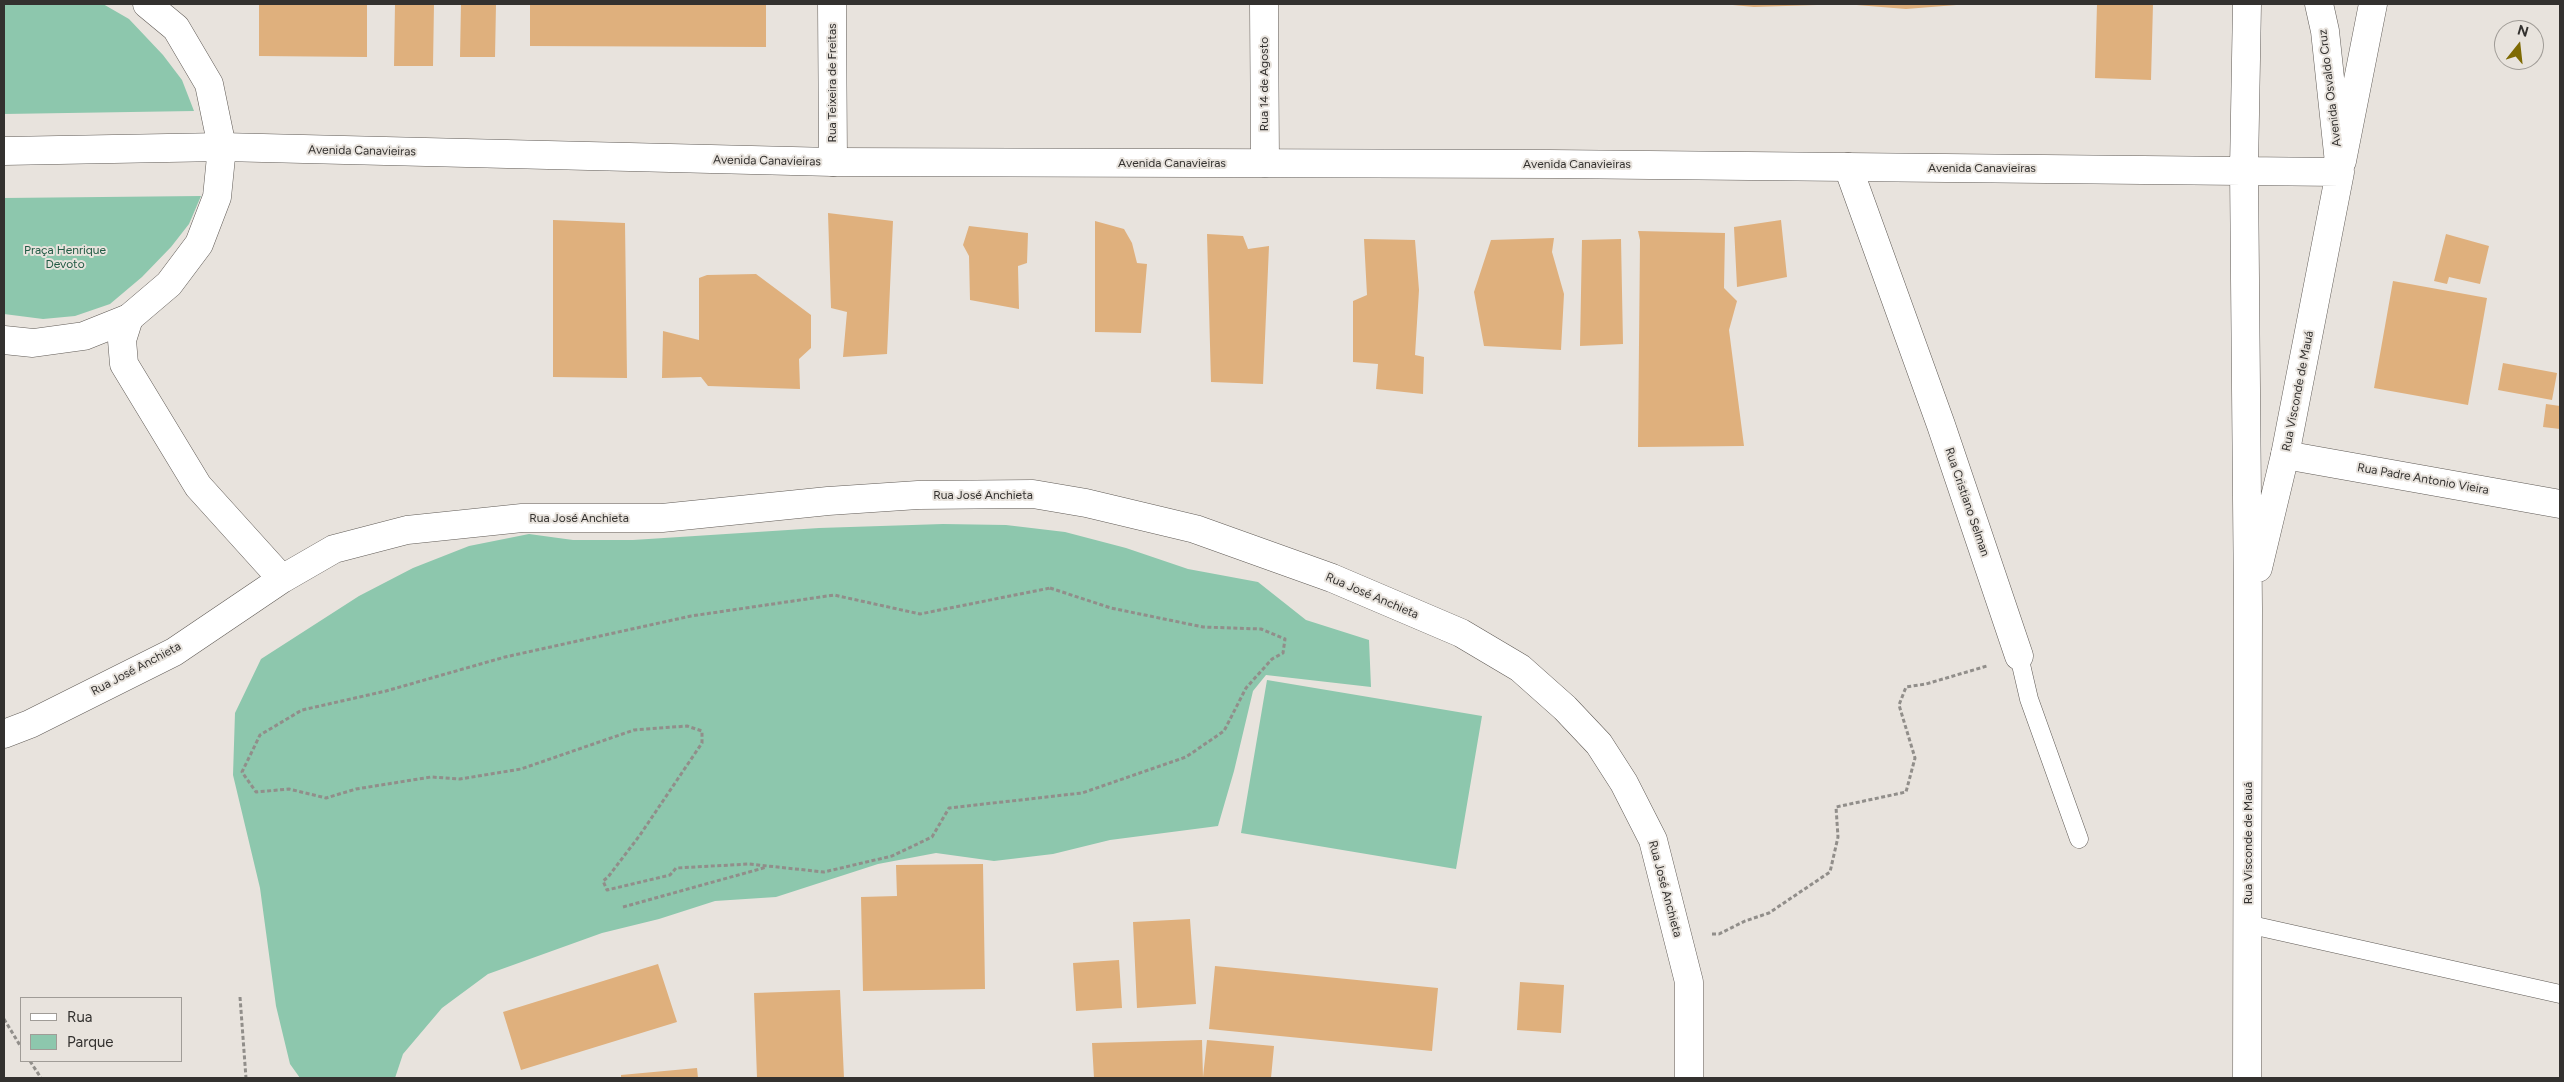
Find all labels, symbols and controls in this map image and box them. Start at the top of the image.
north arrow [2494,20,2544,70]
text: N [2515,21,2531,41]
street label: Rua Teixeira de Freitas [825,23,839,143]
street label: Avenida Osvaldo Cruz [2316,28,2344,148]
street label: Rua 14 de Agosto [1257,37,1271,131]
street label: Avenida Canavieiras [308,143,416,159]
street label: Avenida Canavieiras [713,153,821,169]
street label: Avenida Canavieiras [1118,156,1226,170]
street label: Avenida Canavieiras [1523,157,1631,171]
street label: Avenida Canavieiras [1928,161,2036,175]
park label: Praça Henrique Devoto [24,243,106,271]
street label: Rua Visconde de Mauá [2279,330,2317,452]
street label: Rua Cristiano Selman [1942,446,1992,558]
street label: Rua Padre Antonio Vieira [2356,460,2490,498]
street label: Rua José Anchieta [933,488,1033,502]
street label: Rua José Anchieta [529,511,629,525]
street label: Rua José Anchieta [1323,570,1421,622]
street label: Rua José Anchieta [89,639,183,699]
street label: Rua Visconde de Mauá [2241,782,2255,904]
street label: Rua José Anchieta [1645,839,1685,939]
legend [20,997,182,1062]
text: Rua [67,1008,92,1026]
text: Parque [67,1033,114,1051]

